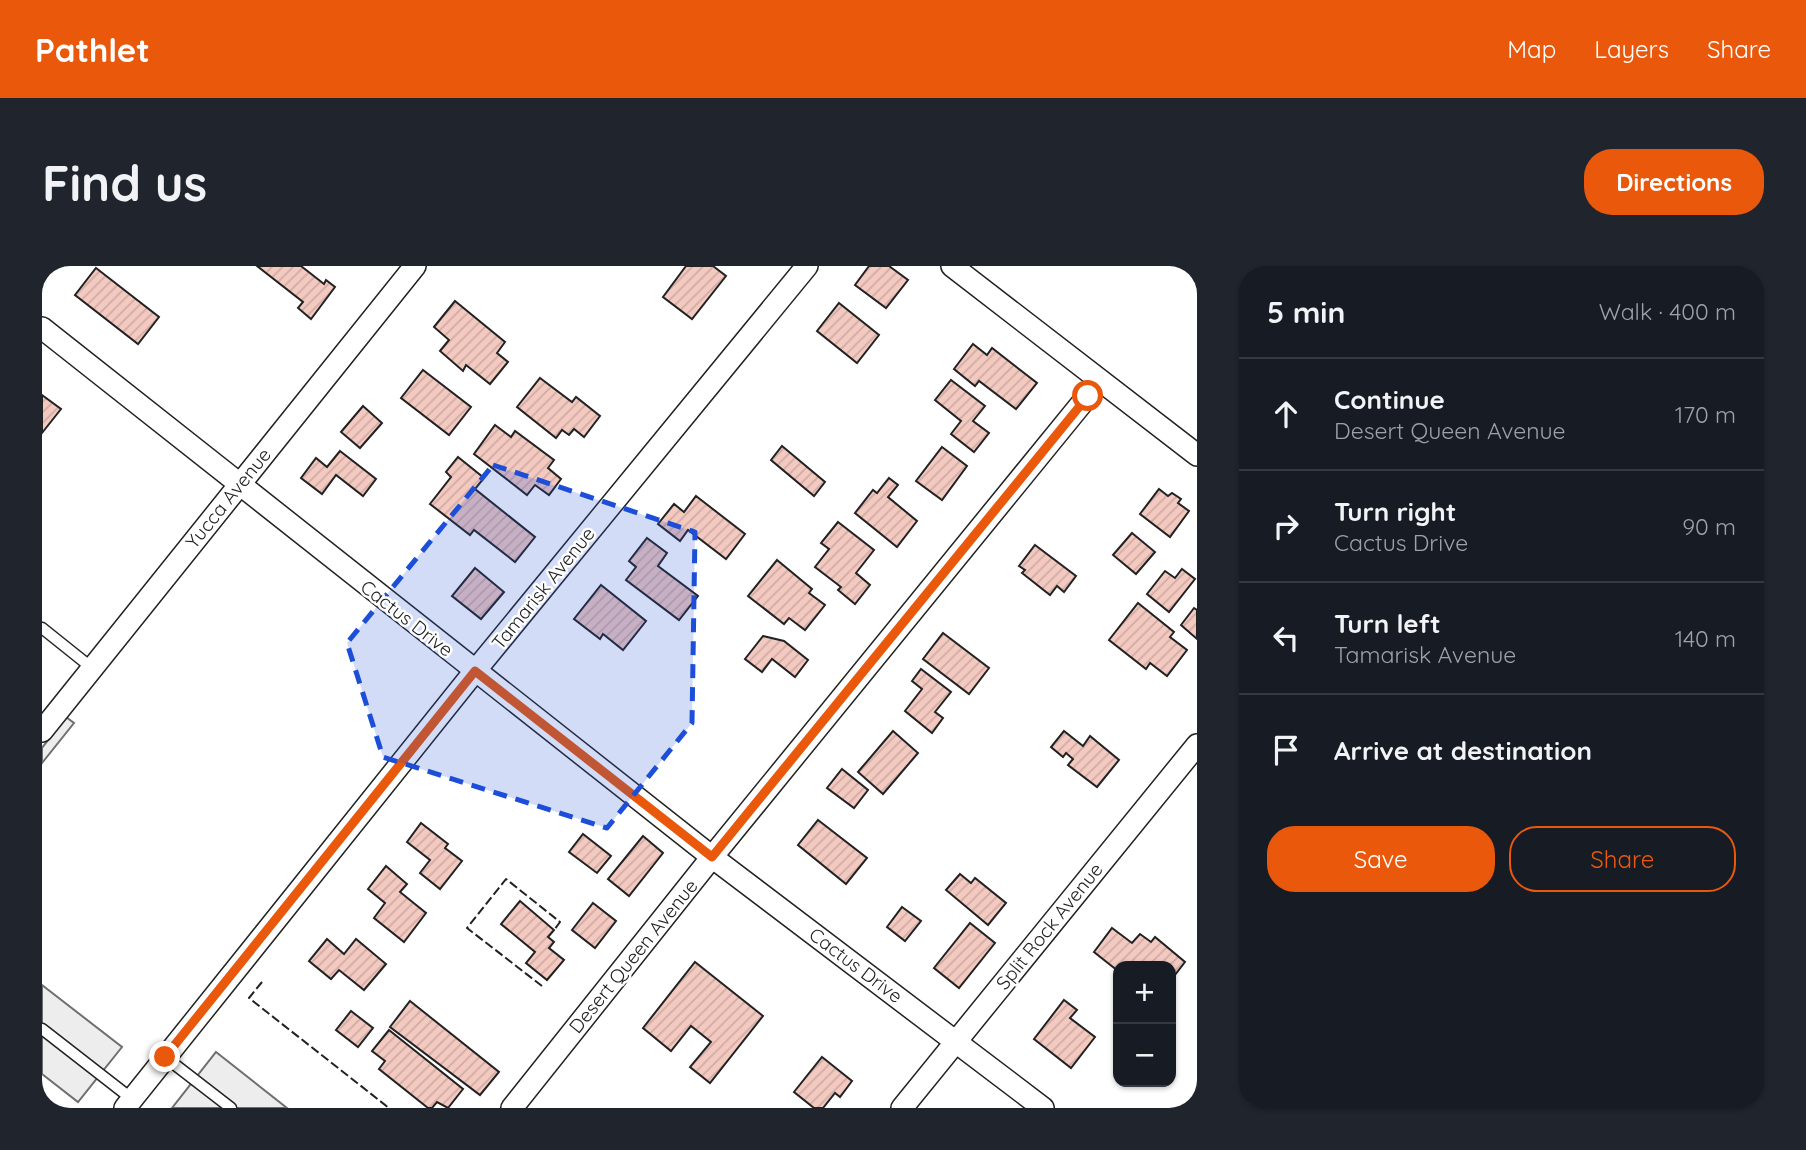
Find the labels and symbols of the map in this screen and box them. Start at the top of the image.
route start [1072,380,1103,411]
street label: Yucca Avenue [180,443,276,553]
street label: Tamarisk Avenue [486,522,600,654]
street label: Cactus Drive [356,574,458,662]
street label: Split Rock Avenue [990,858,1108,994]
street label: Desert Queen Avenue [563,874,703,1038]
street label: Cactus Drive [805,922,907,1008]
route end [149,1041,180,1072]

